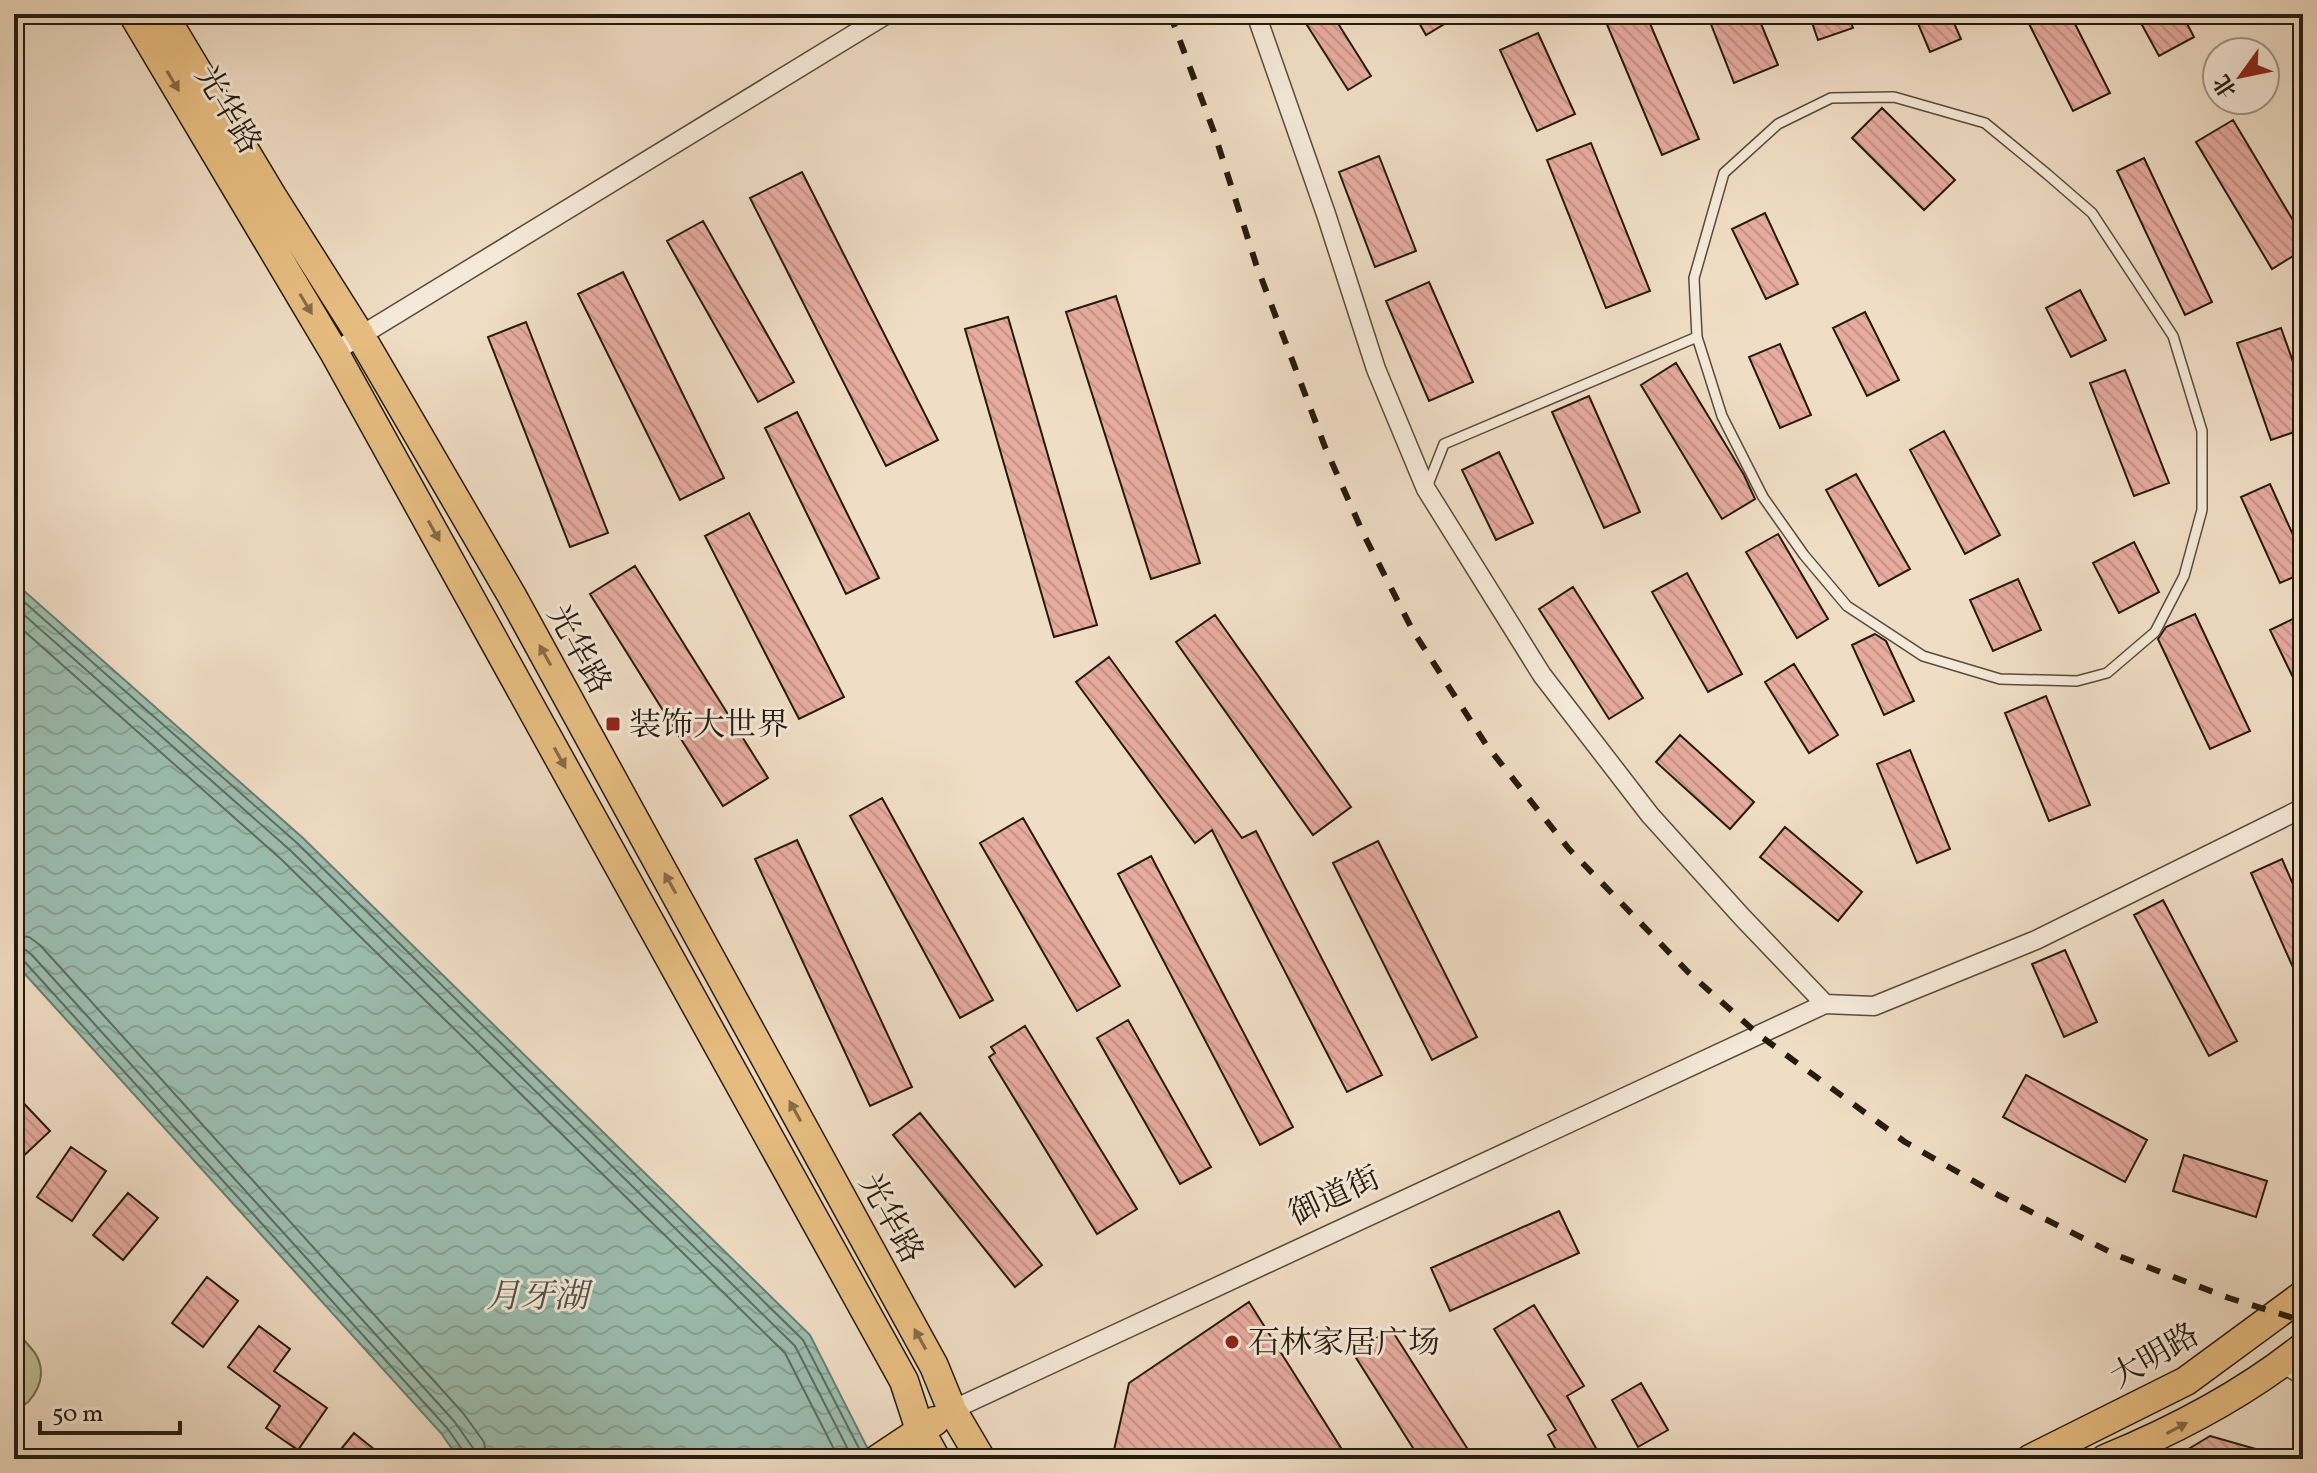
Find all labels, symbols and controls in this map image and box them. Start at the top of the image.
north arrow [2201,36,2281,116]
street label: 光华路 [183,58,270,163]
text: 北 [2207,68,2245,103]
one-way arrow [166,70,180,92]
one-way arrow [299,293,313,315]
one-way arrow [426,520,440,542]
street label: 光华路 [535,598,620,703]
one-way arrow [538,644,552,667]
place label: 装饰大世界 [629,705,789,749]
marker: 装饰大世界 [604,715,622,733]
one-way arrow [553,747,566,770]
one-way arrow [663,872,677,895]
one-way arrow [788,1100,802,1123]
street label: 御道街 [1282,1157,1388,1238]
street label: 光华路 [847,1167,932,1272]
water label: 月牙湖 [486,1275,594,1322]
street label: 大明路 [2103,1315,2208,1401]
place label: 石林家居广场 [1248,1323,1440,1367]
one-way arrow [913,1328,927,1351]
marker: 石林家居广场 [1223,1333,1241,1351]
scale bar [40,1385,180,1435]
text: 50 m [52,1398,104,1432]
one-way arrow [2166,1421,2188,1435]

